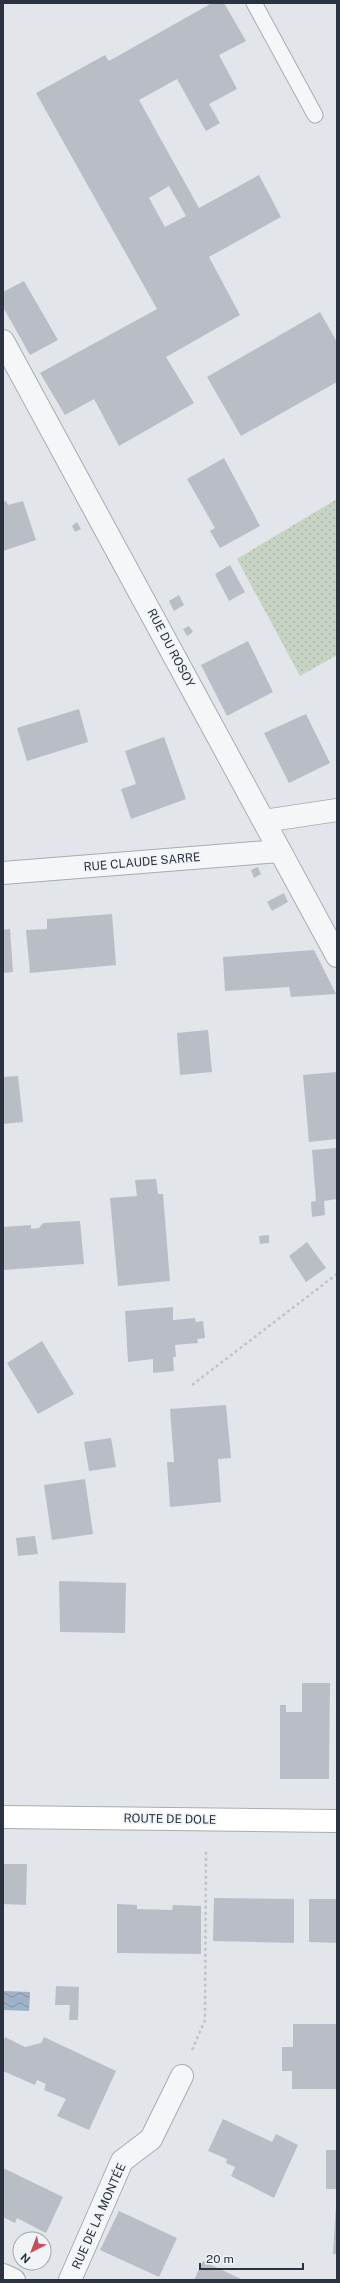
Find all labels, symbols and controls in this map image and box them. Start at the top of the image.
street label: RUE DU ROSOY [144,606,198,690]
street label: RUE CLAUDE SARRE [83,850,201,874]
street label: ROUTE DE DOLE [124,1811,216,1827]
street label: RUE DE LA MONTÉE [69,2161,129,2271]
north arrow [12,2231,52,2271]
scale bar [200,2245,303,2271]
text: N [18,2251,33,2266]
text: 20 m [206,2252,234,2266]

